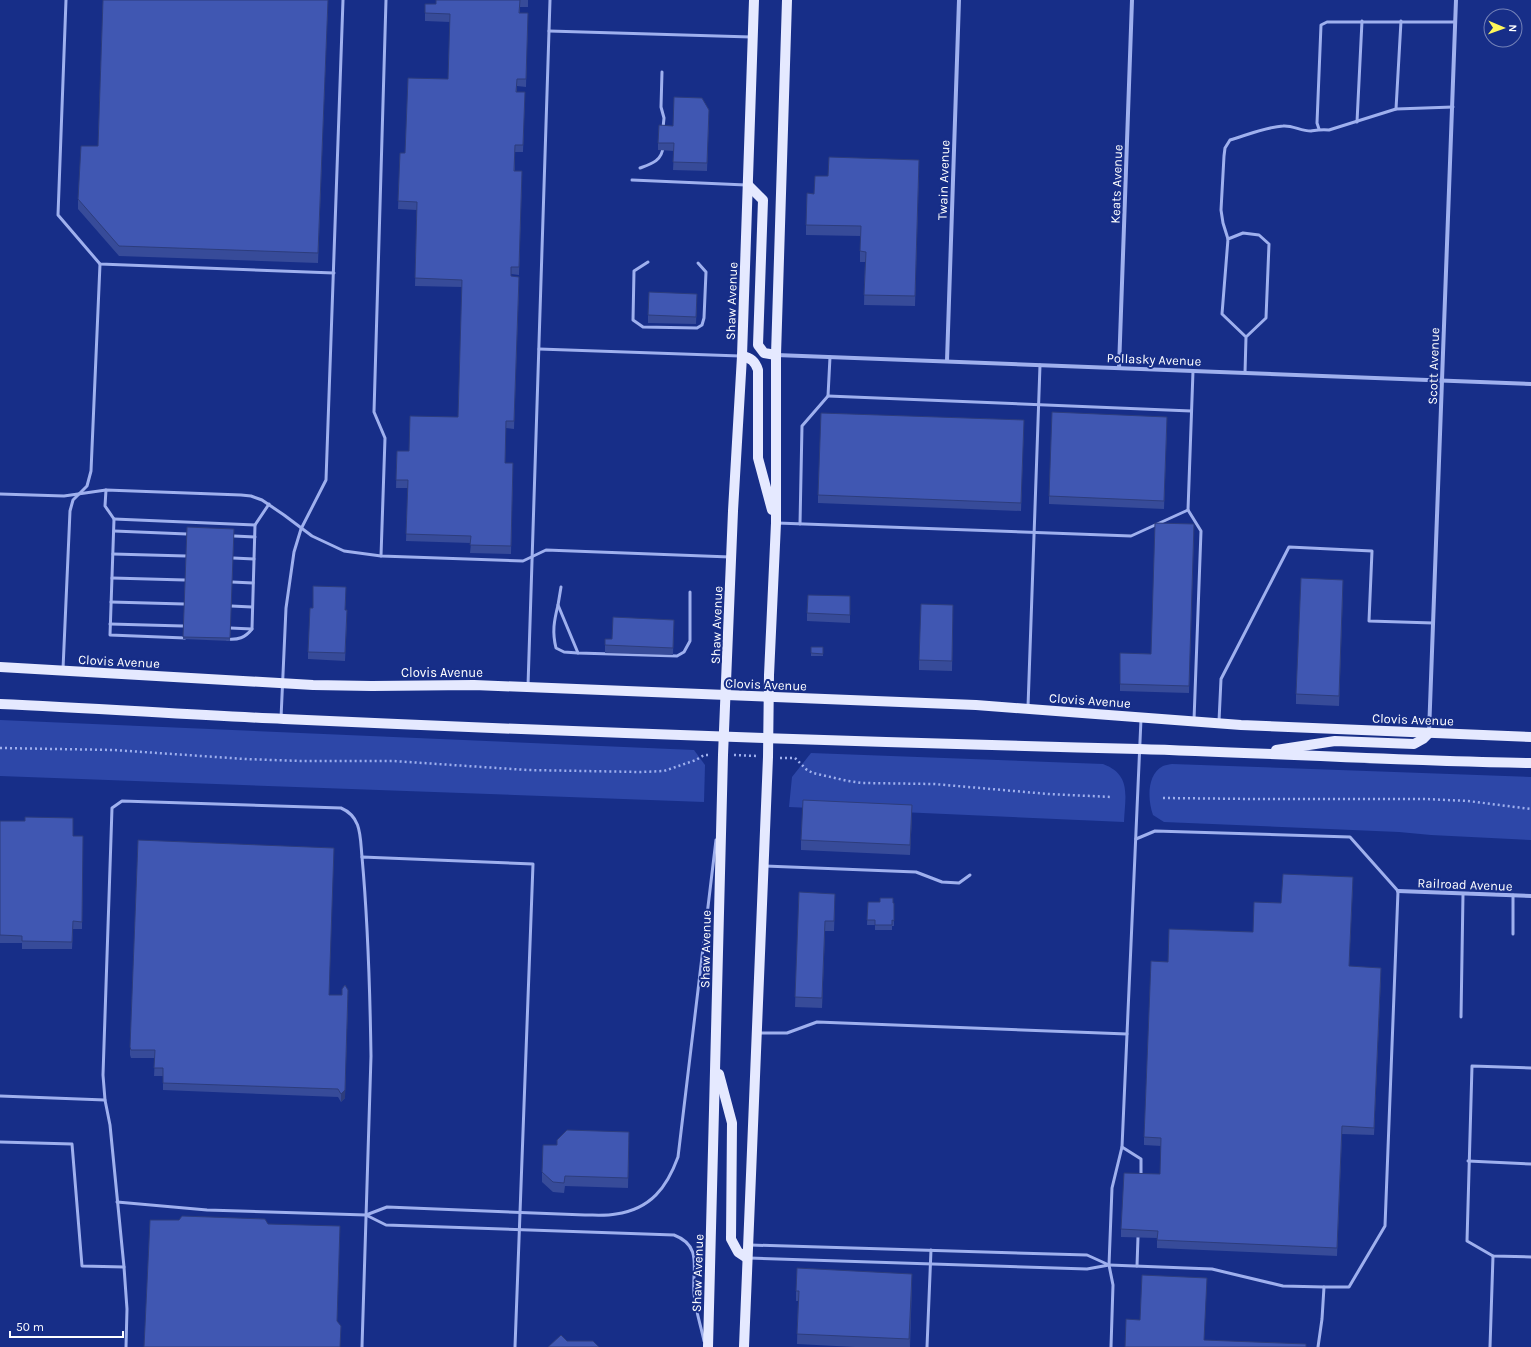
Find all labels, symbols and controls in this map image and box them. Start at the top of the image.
north arrow [1483,8,1523,48]
text: N [1506,24,1519,33]
street label: Twain Avenue [935,139,952,220]
street label: Keats Avenue [1108,144,1125,224]
street label: Shaw Avenue [723,261,740,340]
street label: Scott Avenue [1425,327,1442,405]
street label: Pollasky Avenue [1106,350,1202,369]
street label: Shaw Avenue [708,585,725,664]
street label: Clovis Avenue [78,652,161,671]
street label: Clovis Avenue [401,665,483,680]
street label: Clovis Avenue [725,676,807,693]
street label: Clovis Avenue [1049,690,1132,711]
street label: Clovis Avenue [1372,711,1454,728]
street label: Railroad Avenue [1417,875,1513,894]
street label: Shaw Avenue [697,909,714,988]
street label: Shaw Avenue [689,1233,706,1312]
scale bar [10,1313,123,1339]
text: 50 m [16,1320,44,1334]

